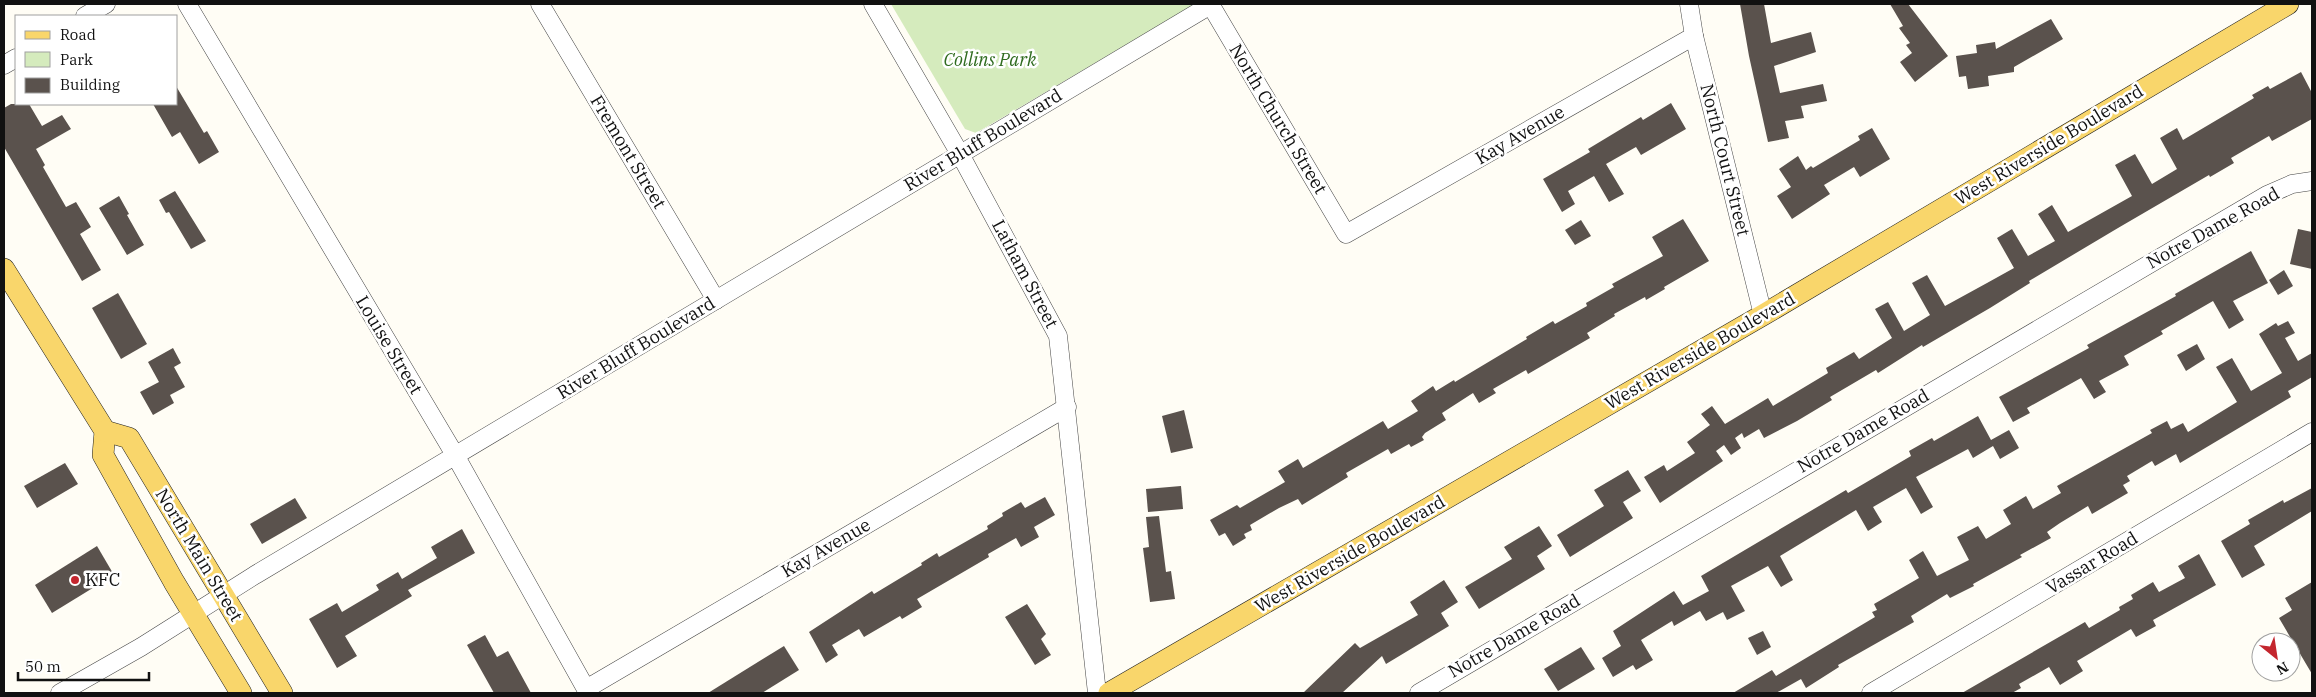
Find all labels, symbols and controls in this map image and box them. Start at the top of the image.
legend [15,15,178,105]
text: Road [60,25,96,44]
street label: North Church Street [1224,39,1332,198]
park label: Collins Park [943,48,1037,71]
text: Park [60,50,93,69]
text: Building [60,75,120,94]
street label: West Riverside Boulevard [1950,79,2147,210]
street label: North Court Street [1695,81,1756,238]
street label: River Bluff Boulevard [899,83,1066,196]
street label: Fremont Street [586,91,671,213]
street label: Kay Avenue [1471,100,1568,169]
street label: Notre Dame Road [2142,181,2283,274]
street label: Latham Street [987,216,1064,332]
street label: West Riverside Boulevard [1600,287,1799,415]
street label: Louise Street [351,291,428,398]
street label: River Bluff Boulevard [552,291,719,404]
street label: Notre Dame Road [1793,383,1933,478]
street label: North Main Street [151,484,248,626]
street label: West Riverside Boulevard [1250,490,1449,618]
street label: Kay Avenue [777,513,874,582]
street label: Vassar Road [2042,526,2142,599]
place label: KFC [85,568,120,591]
marker: KFC [69,574,81,586]
street label: Notre Dame Road [1444,588,1584,683]
north arrow [2251,632,2301,682]
scale bar [18,650,149,682]
text: 50 m [25,657,61,676]
text: N [2273,658,2292,679]

